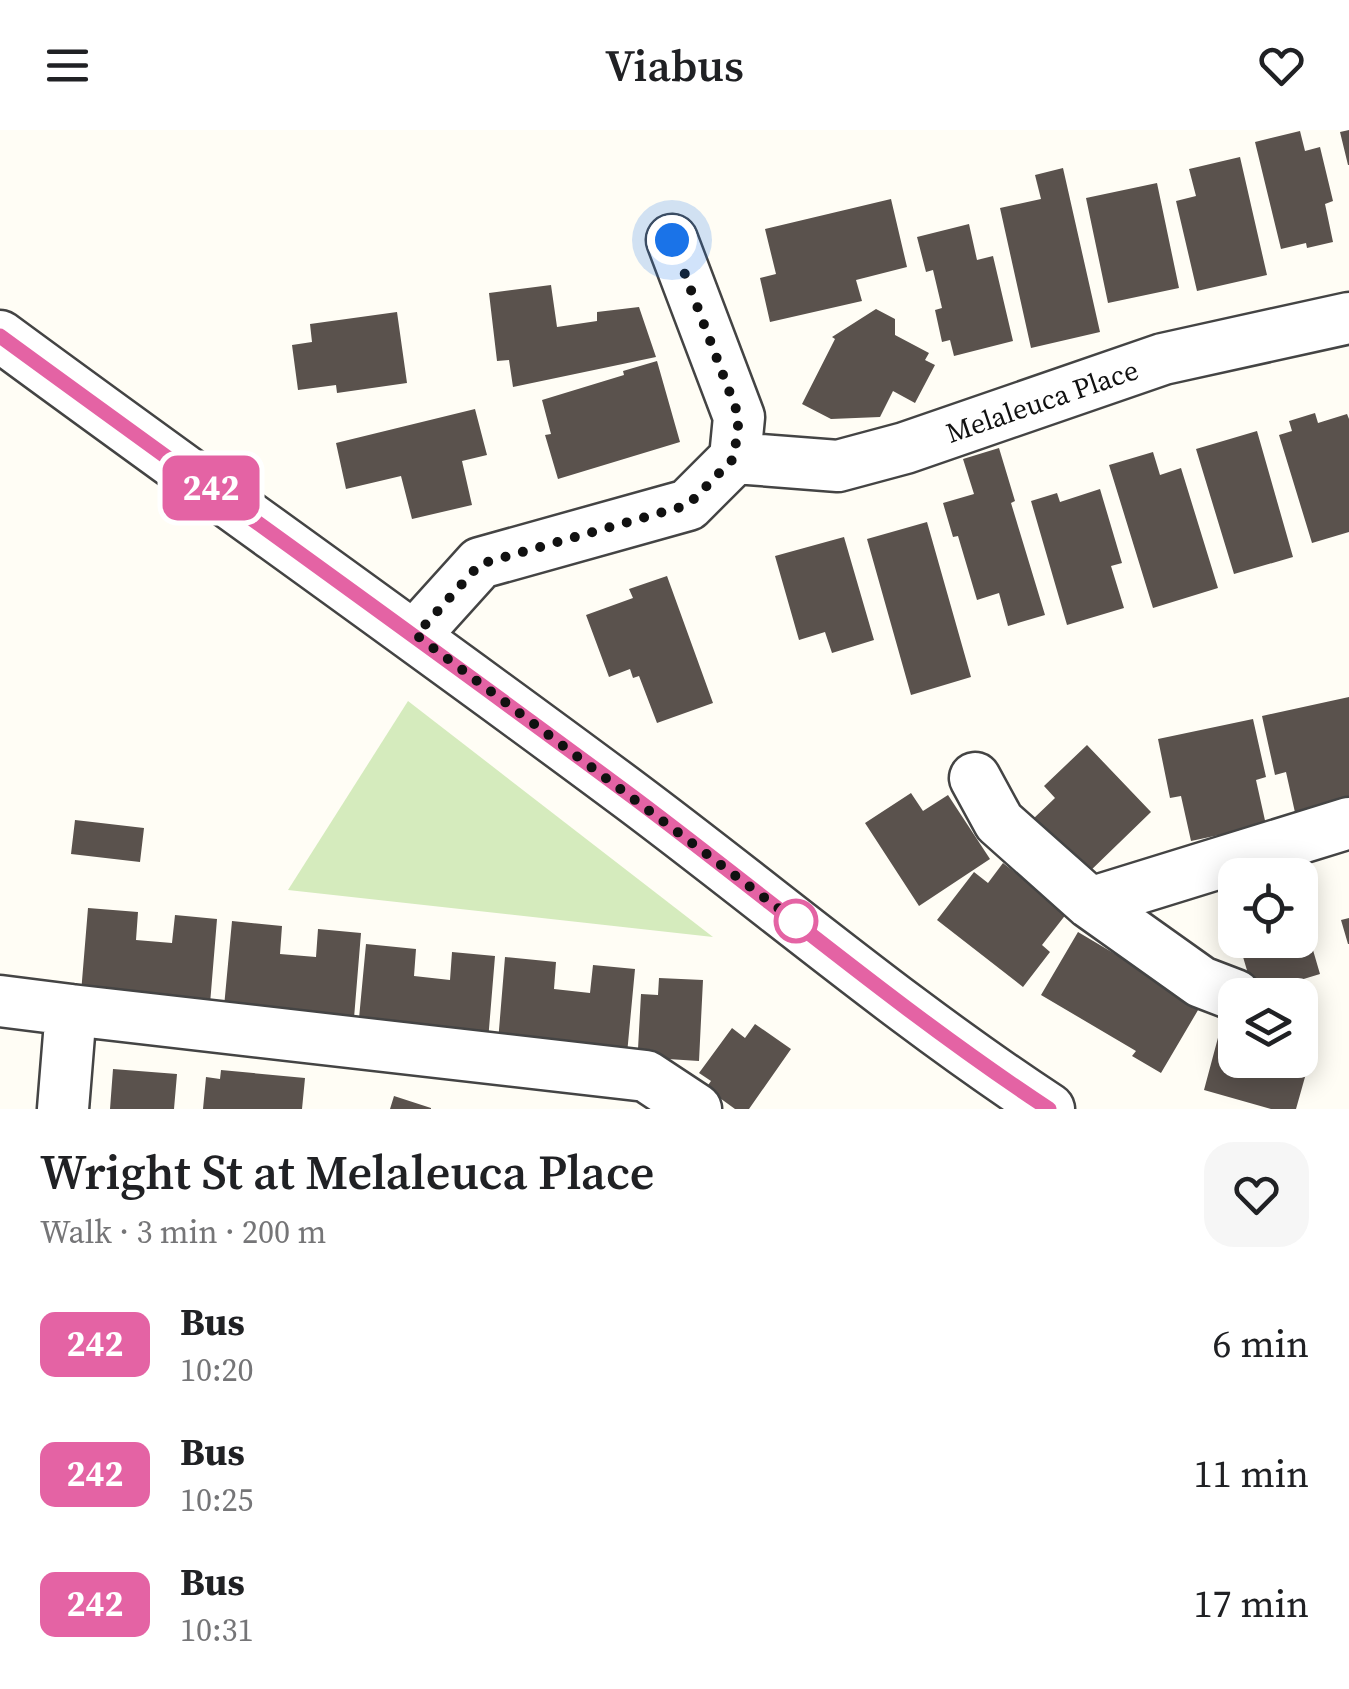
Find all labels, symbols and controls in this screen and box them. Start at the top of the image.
text: Viabus [605,34,744,96]
icon: menu [40,38,95,93]
icon: heart [1254,38,1309,93]
your location [647,215,697,265]
street label: Melaleuca Place [941,350,1143,452]
line badge: 242 [154,456,268,520]
text: 242 [183,464,239,512]
map controls [1218,858,1318,1078]
button: locate [1218,858,1318,958]
unlabelled marker [775,900,817,942]
button: layers [1218,978,1318,1078]
text: Wright St at Melaleuca Place [40,1139,654,1205]
button: heart [1204,1142,1309,1247]
text: Walk · 3 min · 200 m [40,1210,326,1254]
text: Bus [180,1296,245,1348]
text: 6 min [1213,1318,1309,1370]
text: 242 [67,1320,123,1368]
text: 10:20 [180,1348,254,1392]
text: Bus [180,1426,245,1478]
text: 11 min [1194,1448,1309,1500]
text: 242 [67,1450,123,1498]
text: 10:25 [180,1478,254,1522]
text: Bus [180,1556,245,1608]
text: 17 min [1194,1578,1309,1630]
text: 242 [67,1580,123,1628]
text: 10:31 [180,1608,254,1652]

